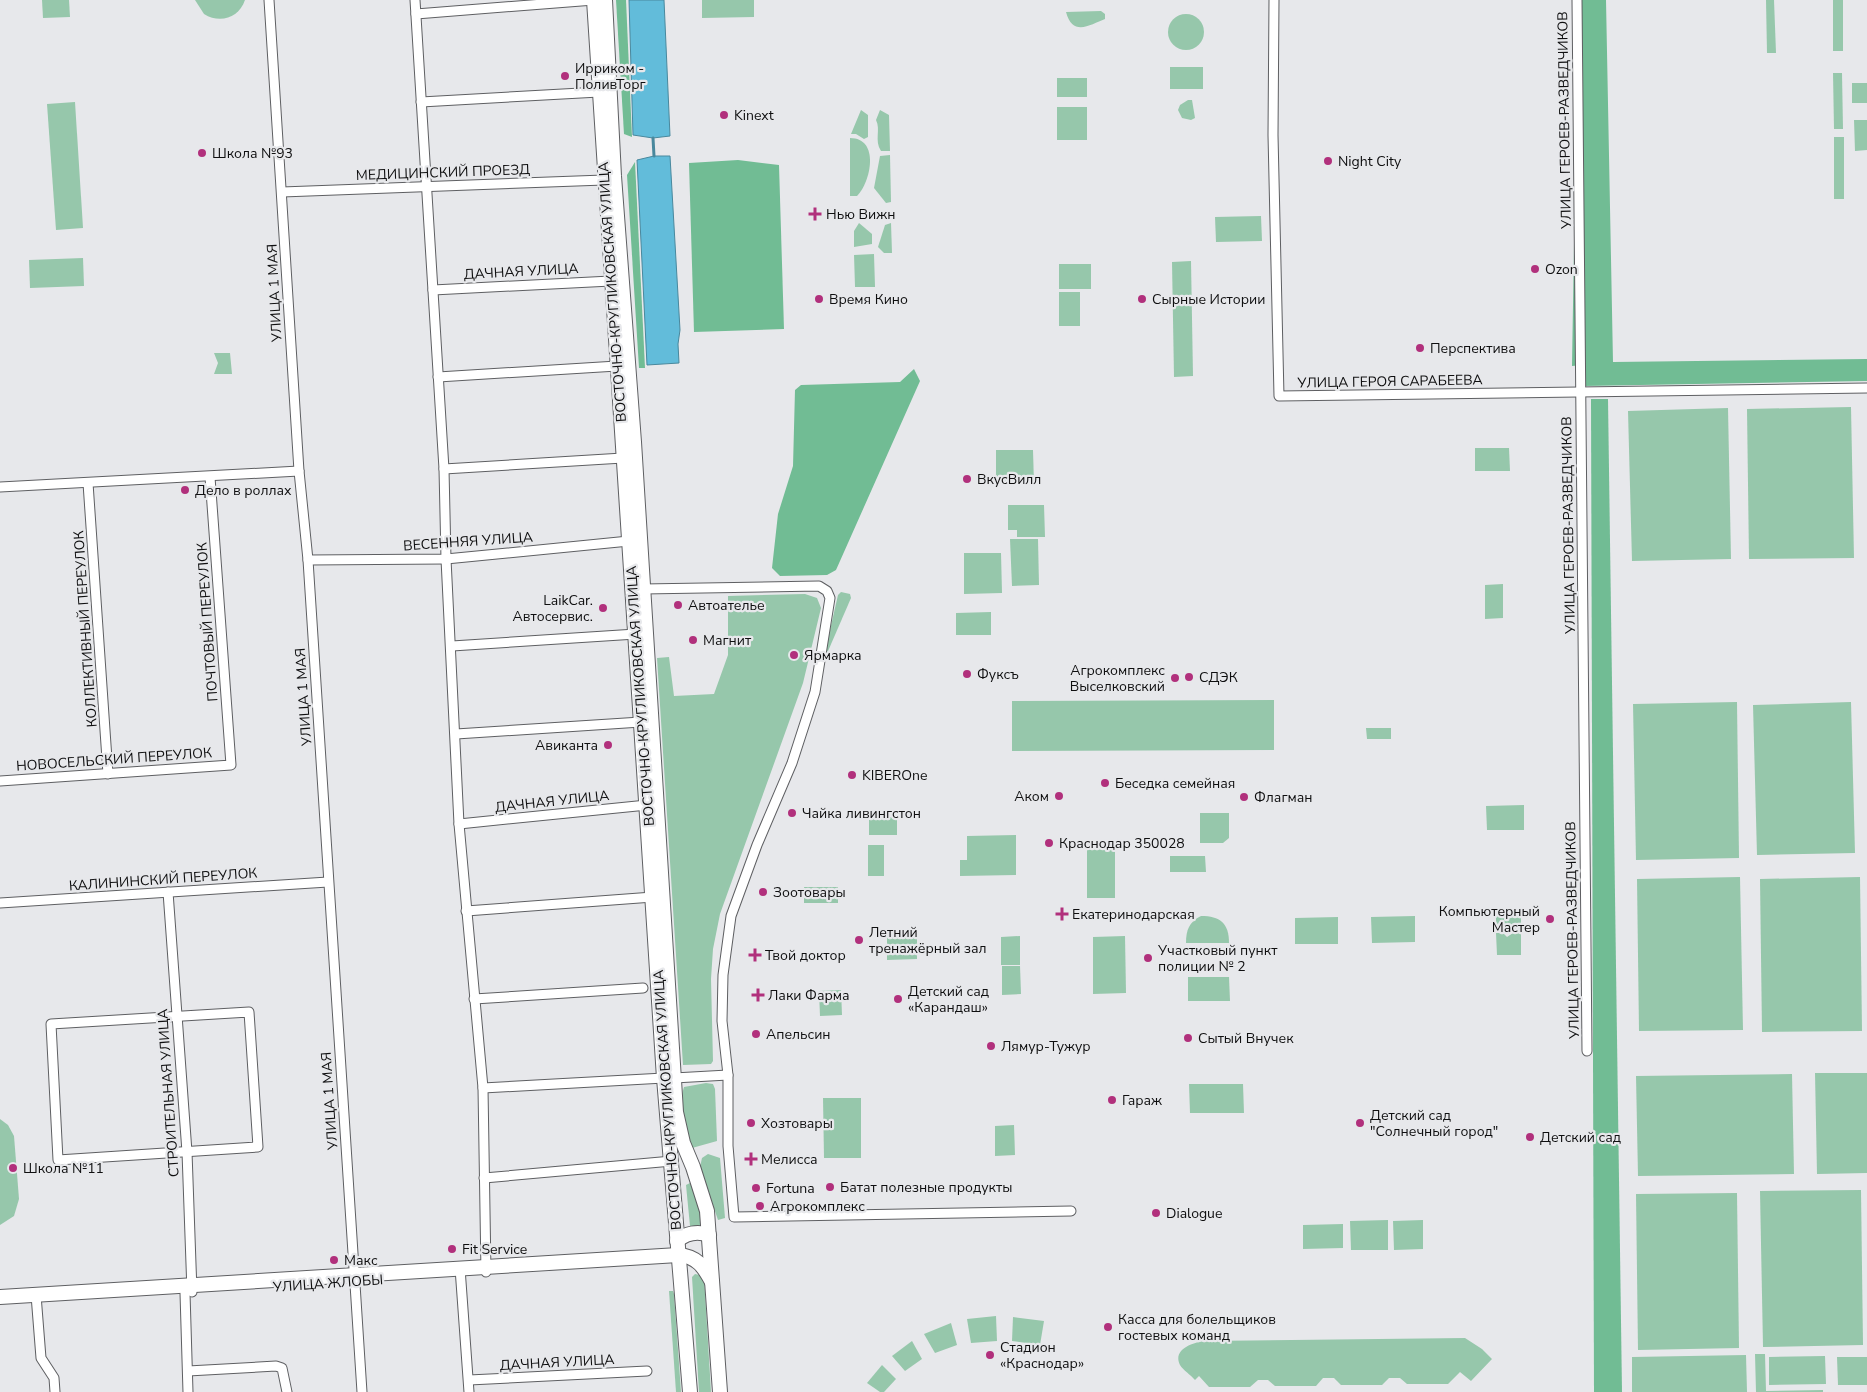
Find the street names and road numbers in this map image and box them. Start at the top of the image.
street label: УЛИЦА ГЕРОЕВ-РАЗВЕДЧИКОВ [1553,11,1576,230]
street label: МЕДИЦИНСКИЙ ПРОЕЗД [356,160,531,185]
street label: ВОСТОЧНО-КРУГЛИКОВСКАЯ УЛИЦА [594,161,631,423]
street label: УЛИЦА 1 МАЯ [262,243,287,343]
street label: ДАЧНАЯ УЛИЦА [463,259,579,284]
street label: УЛИЦА ГЕРОЯ САРАБЕЕВА [1296,370,1483,393]
street label: УЛИЦА ГЕРОЕВ-РАЗВЕДЧИКОВ [1557,416,1580,635]
street label: ВЕСЕННЯЯ УЛИЦА [403,527,533,556]
street label: КОЛЛЕКТИВНЫЙ ПЕРЕУЛОК [69,530,102,728]
street label: ПОЧТОВЫЙ ПЕРЕУЛОК [192,542,223,702]
street label: ВОСТОЧНО-КРУГЛИКОВСКАЯ УЛИЦА [622,565,659,827]
street label: УЛИЦА 1 МАЯ [291,647,316,748]
street label: НОВОСЕЛЬСКИЙ ПЕРЕУЛОК [15,743,213,776]
street label: ДАЧНАЯ УЛИЦА [494,786,610,817]
street label: УЛИЦА ГЕРОЕВ-РАЗВЕДЧИКОВ [1561,821,1584,1040]
street label: КАЛИНИНСКИЙ ПЕРЕУЛОК [68,863,258,896]
street label: ВОСТОЧНО-КРУГЛИКОВСКАЯ УЛИЦА [649,969,686,1231]
street label: СТРОИТЕЛЬНАЯ УЛИЦА [153,1008,184,1178]
street label: УЛИЦА 1 МАЯ [317,1051,342,1152]
street label: УЛИЦА ЖЛОБЫ [271,1270,384,1297]
street label: ДАЧНАЯ УЛИЦА [499,1350,615,1375]

